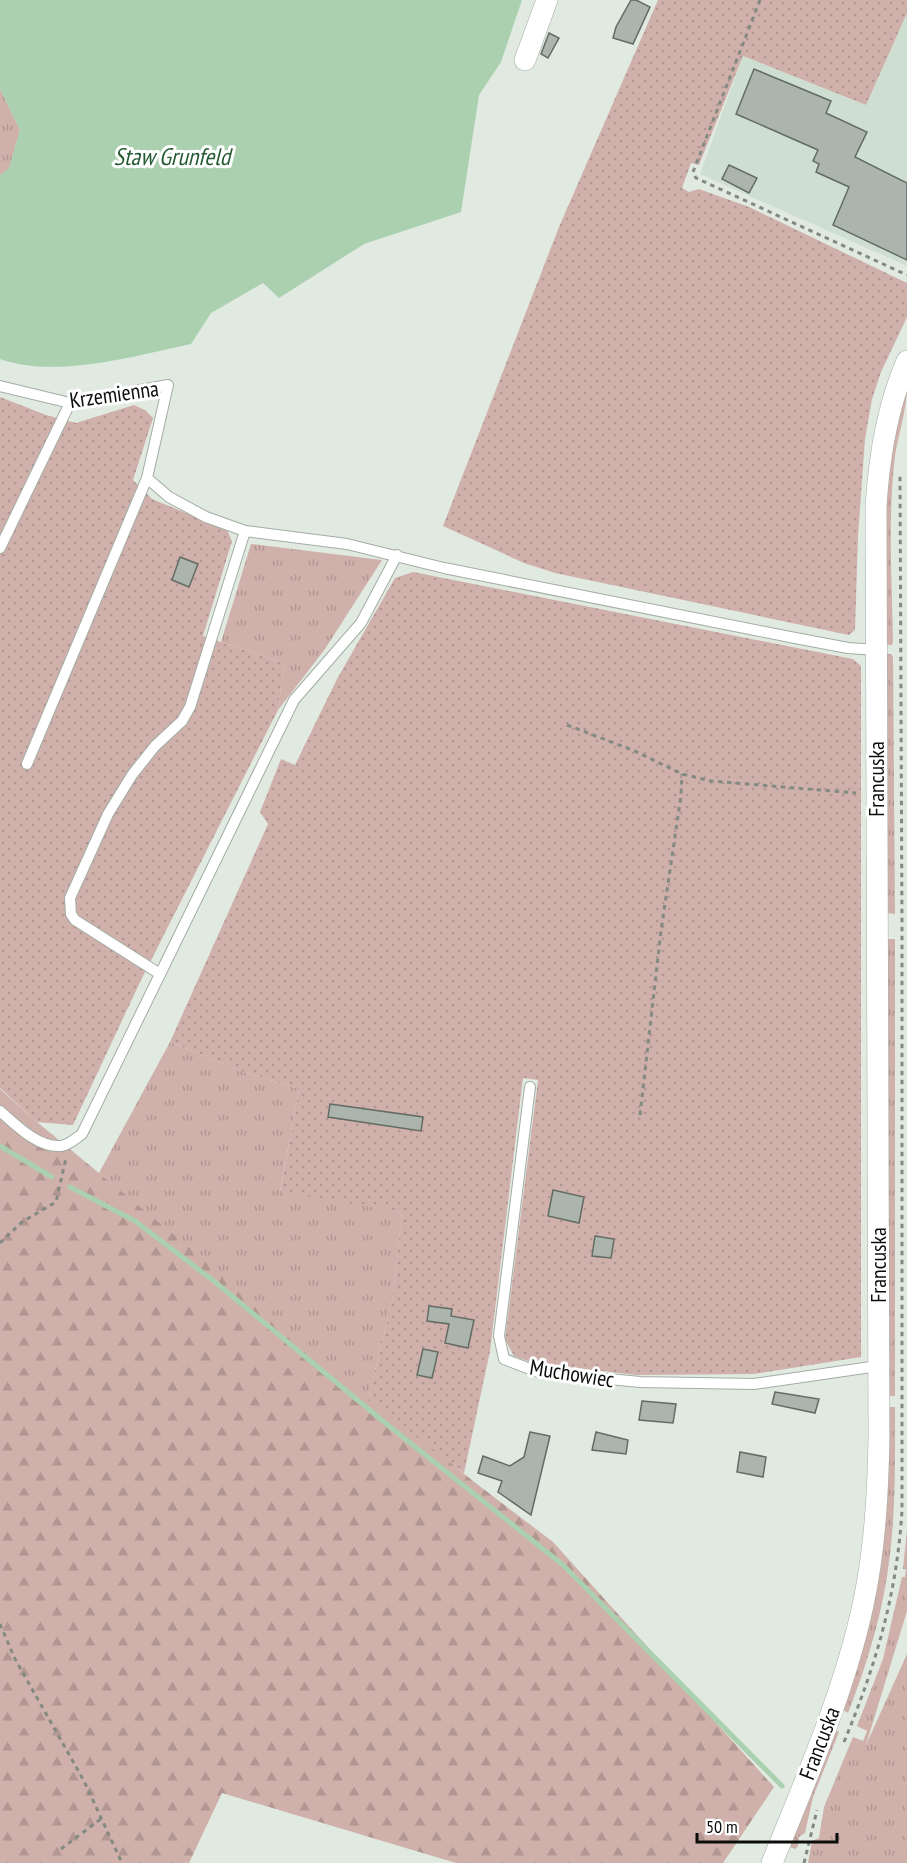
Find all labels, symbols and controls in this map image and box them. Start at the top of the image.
water label: Staw Grunfeld [114,141,234,172]
street label: Krzemienna [68,374,160,414]
street label: Francuska [862,741,890,817]
street label: Francuska [864,1227,892,1303]
street label: Muchowiec [528,1353,616,1393]
street label: Francuska [792,1703,846,1783]
scale bar [697,1806,836,1844]
text: 50 m [706,1815,738,1838]

